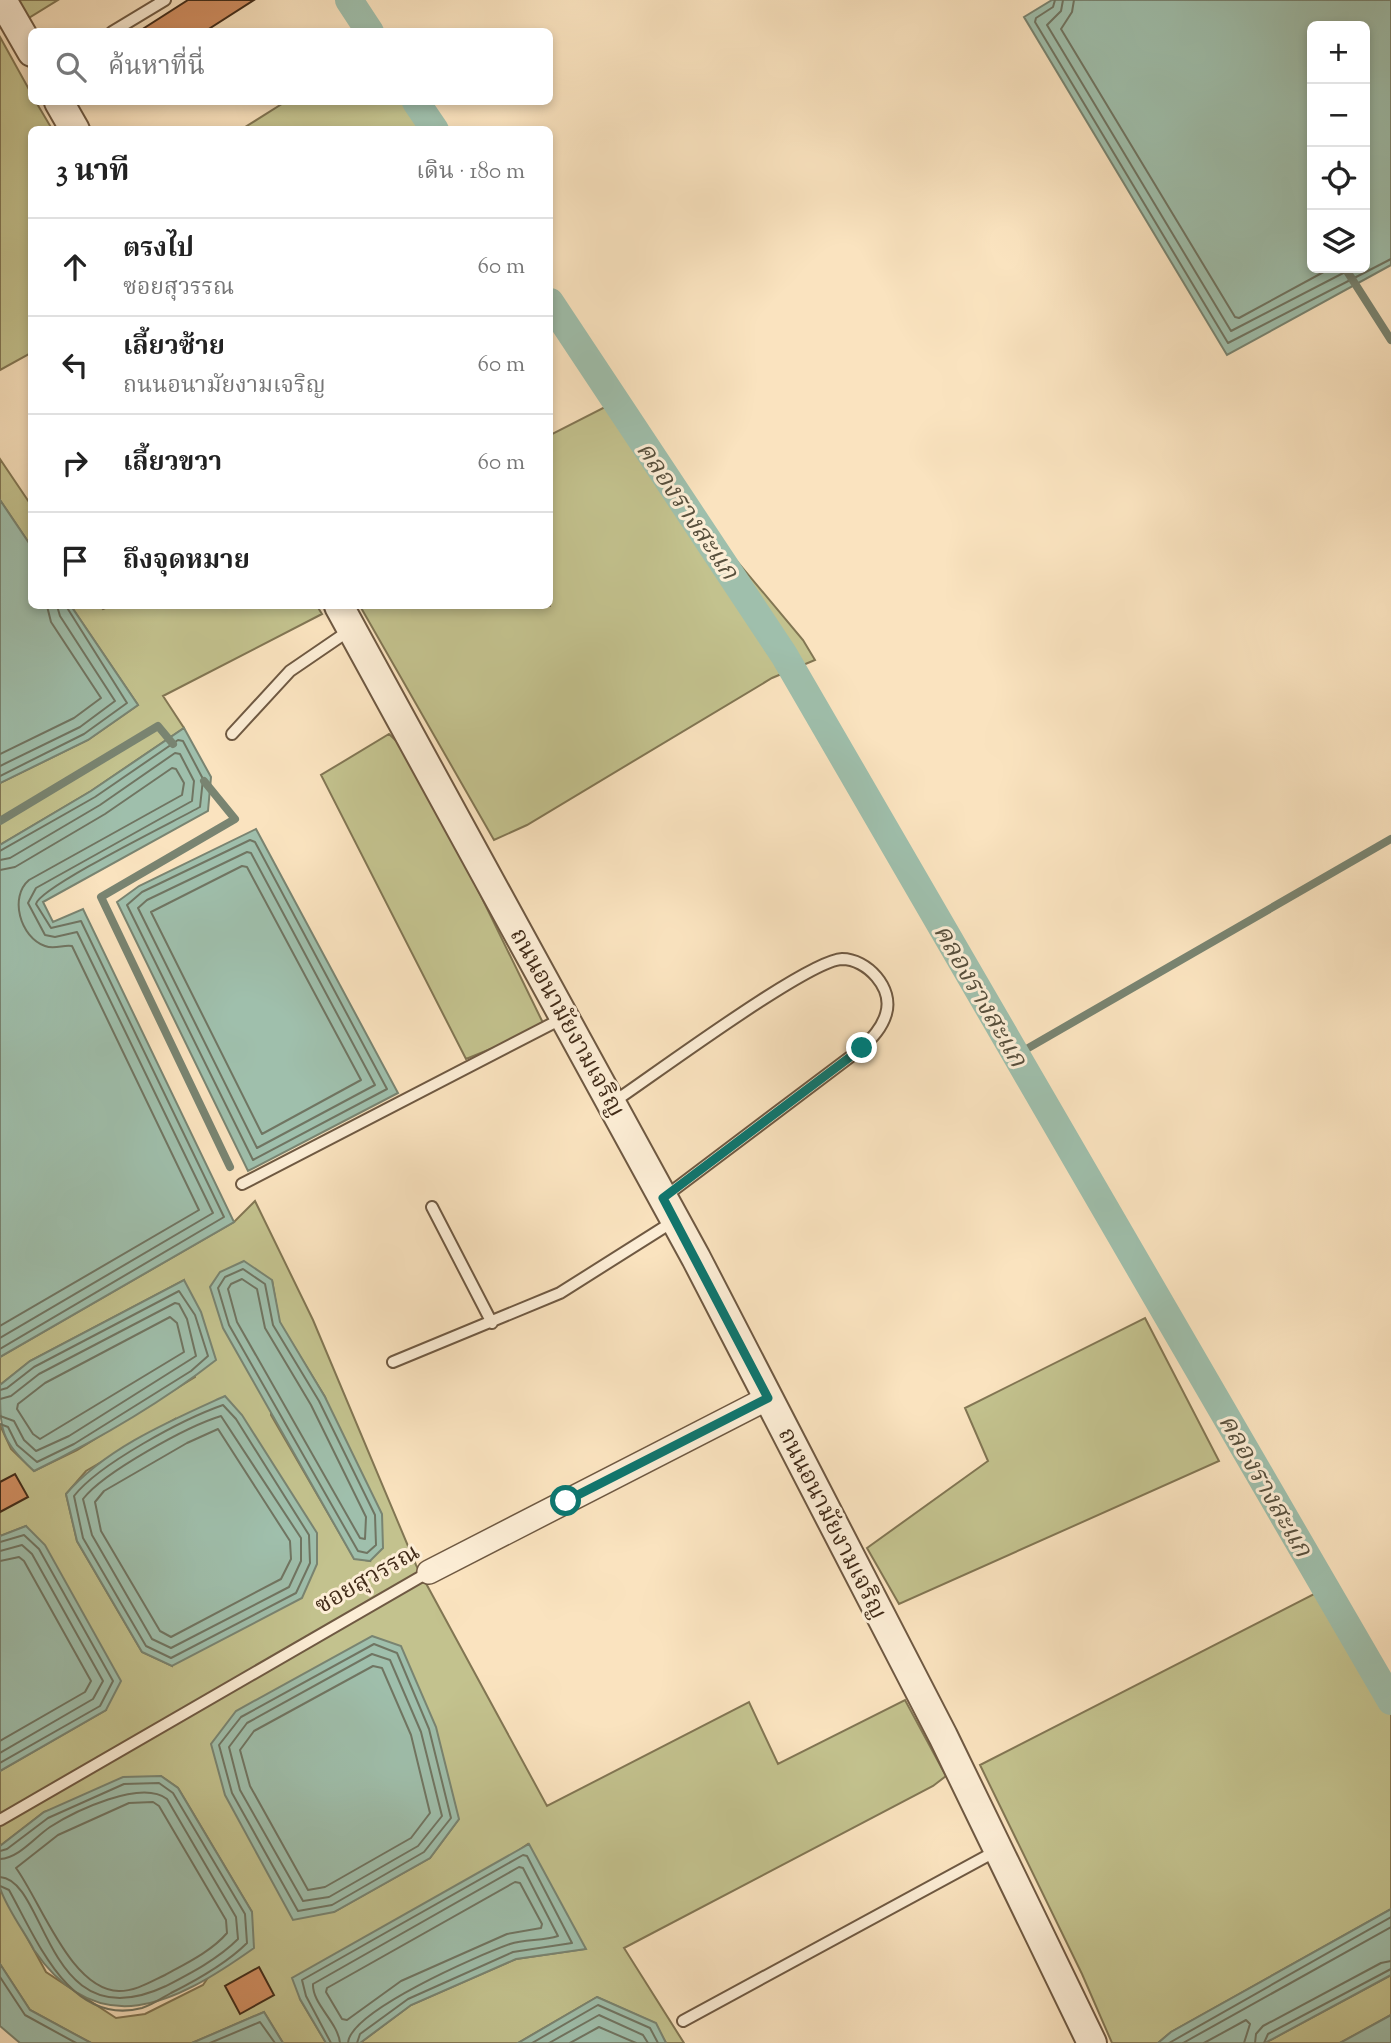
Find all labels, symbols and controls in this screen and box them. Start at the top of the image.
map controls [1307,21,1370,273]
button: + [1307,21,1370,84]
search box [28,28,553,105]
icon: search [52,48,90,86]
text: ค้นหาที่นี่ [108,49,205,86]
button: − [1307,84,1370,147]
button: locate [1307,147,1370,210]
text: 3 นาที [56,151,129,194]
text: เดิน · 180 m [416,156,525,189]
button: layers [1307,210,1370,273]
text: ตรงไป [123,231,194,268]
icon: ahead [56,248,94,286]
text: 60 m [477,251,525,284]
text: ซอยสุวรรณ [123,272,234,305]
text: เลี้ยวซ้าย [123,329,225,366]
icon: left [56,346,94,384]
text: 60 m [477,349,525,382]
text: ถนนอนามัยงามเจริญ [123,370,326,403]
water label: คลองรางสะแก [626,435,747,589]
icon: right [56,444,94,482]
text: เลี้ยวขวา [123,445,222,482]
text: 60 m [477,447,525,480]
icon: arrive [56,542,94,580]
text: ถึงจุดหมาย [123,543,250,580]
water label: คลองรางสะแก [923,918,1035,1076]
street label: ถนนอนามัยงามเจริญ [500,922,632,1124]
route end [846,1032,877,1063]
water label: คลองรางสะแก [1208,1408,1320,1566]
street label: ถนนอนามัยงามเจริญ [768,1422,894,1626]
route start [550,1485,581,1516]
street label: ซอยสุวรรณ [309,1536,427,1623]

